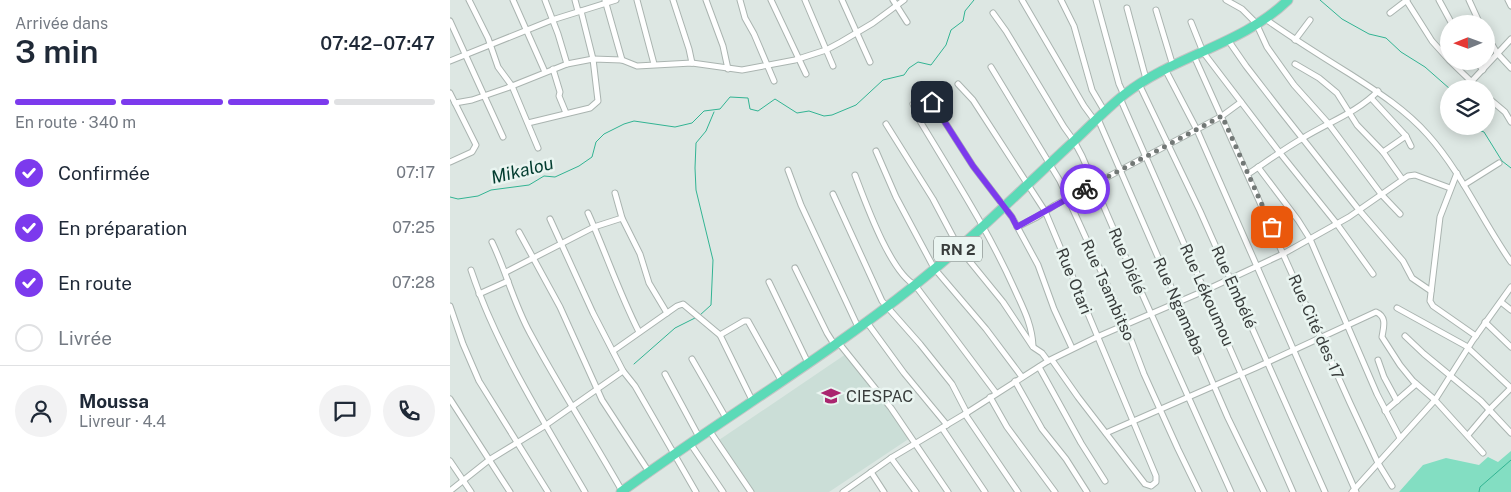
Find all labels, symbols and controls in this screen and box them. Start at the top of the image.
text: Arrivée dans [15,14,108,33]
north arrow [1440,15,1495,70]
map controls [1440,15,1495,135]
text: 07:42–07:47 [320,32,435,54]
text: 3 min [15,33,99,70]
button: layers [1440,80,1495,135]
pin [911,81,953,123]
icon: home [918,88,946,116]
text: En route · 340 m [15,113,136,132]
water label: Mikalou [489,152,555,188]
icon: check [15,159,43,187]
text: Confirmée [58,162,150,184]
text: 07:17 [396,163,435,182]
courier [1060,164,1110,214]
icon: bike [1071,175,1099,203]
pin [1251,206,1293,248]
icon: bag [1258,213,1286,241]
icon: check [15,214,43,242]
text: En préparation [58,217,187,239]
text: 07:25 [392,218,435,237]
street label: Rue Diélé [1104,225,1150,297]
road number: RN 2 [934,236,982,262]
street label: Rue Tsambitso [1077,236,1139,344]
street label: Rue Lékoumou [1176,241,1238,349]
street label: Rue Embélé [1207,243,1261,331]
street label: Rue Otari [1052,245,1096,317]
street label: Rue Ngamaba [1149,254,1209,358]
icon: check [15,269,43,297]
street label: Rue Cité des 17 [1284,271,1348,383]
text: En route [58,272,132,294]
text: 07:28 [392,273,435,292]
text: Livrée [58,327,112,349]
button: person [15,385,67,437]
button: chat [319,385,371,437]
button: phone [383,385,435,437]
school or university icon: CIESPAC [820,385,842,407]
place label: CIESPAC [846,387,913,406]
text: Moussa [79,390,149,412]
text: Livreur · 4.4 [79,412,166,431]

